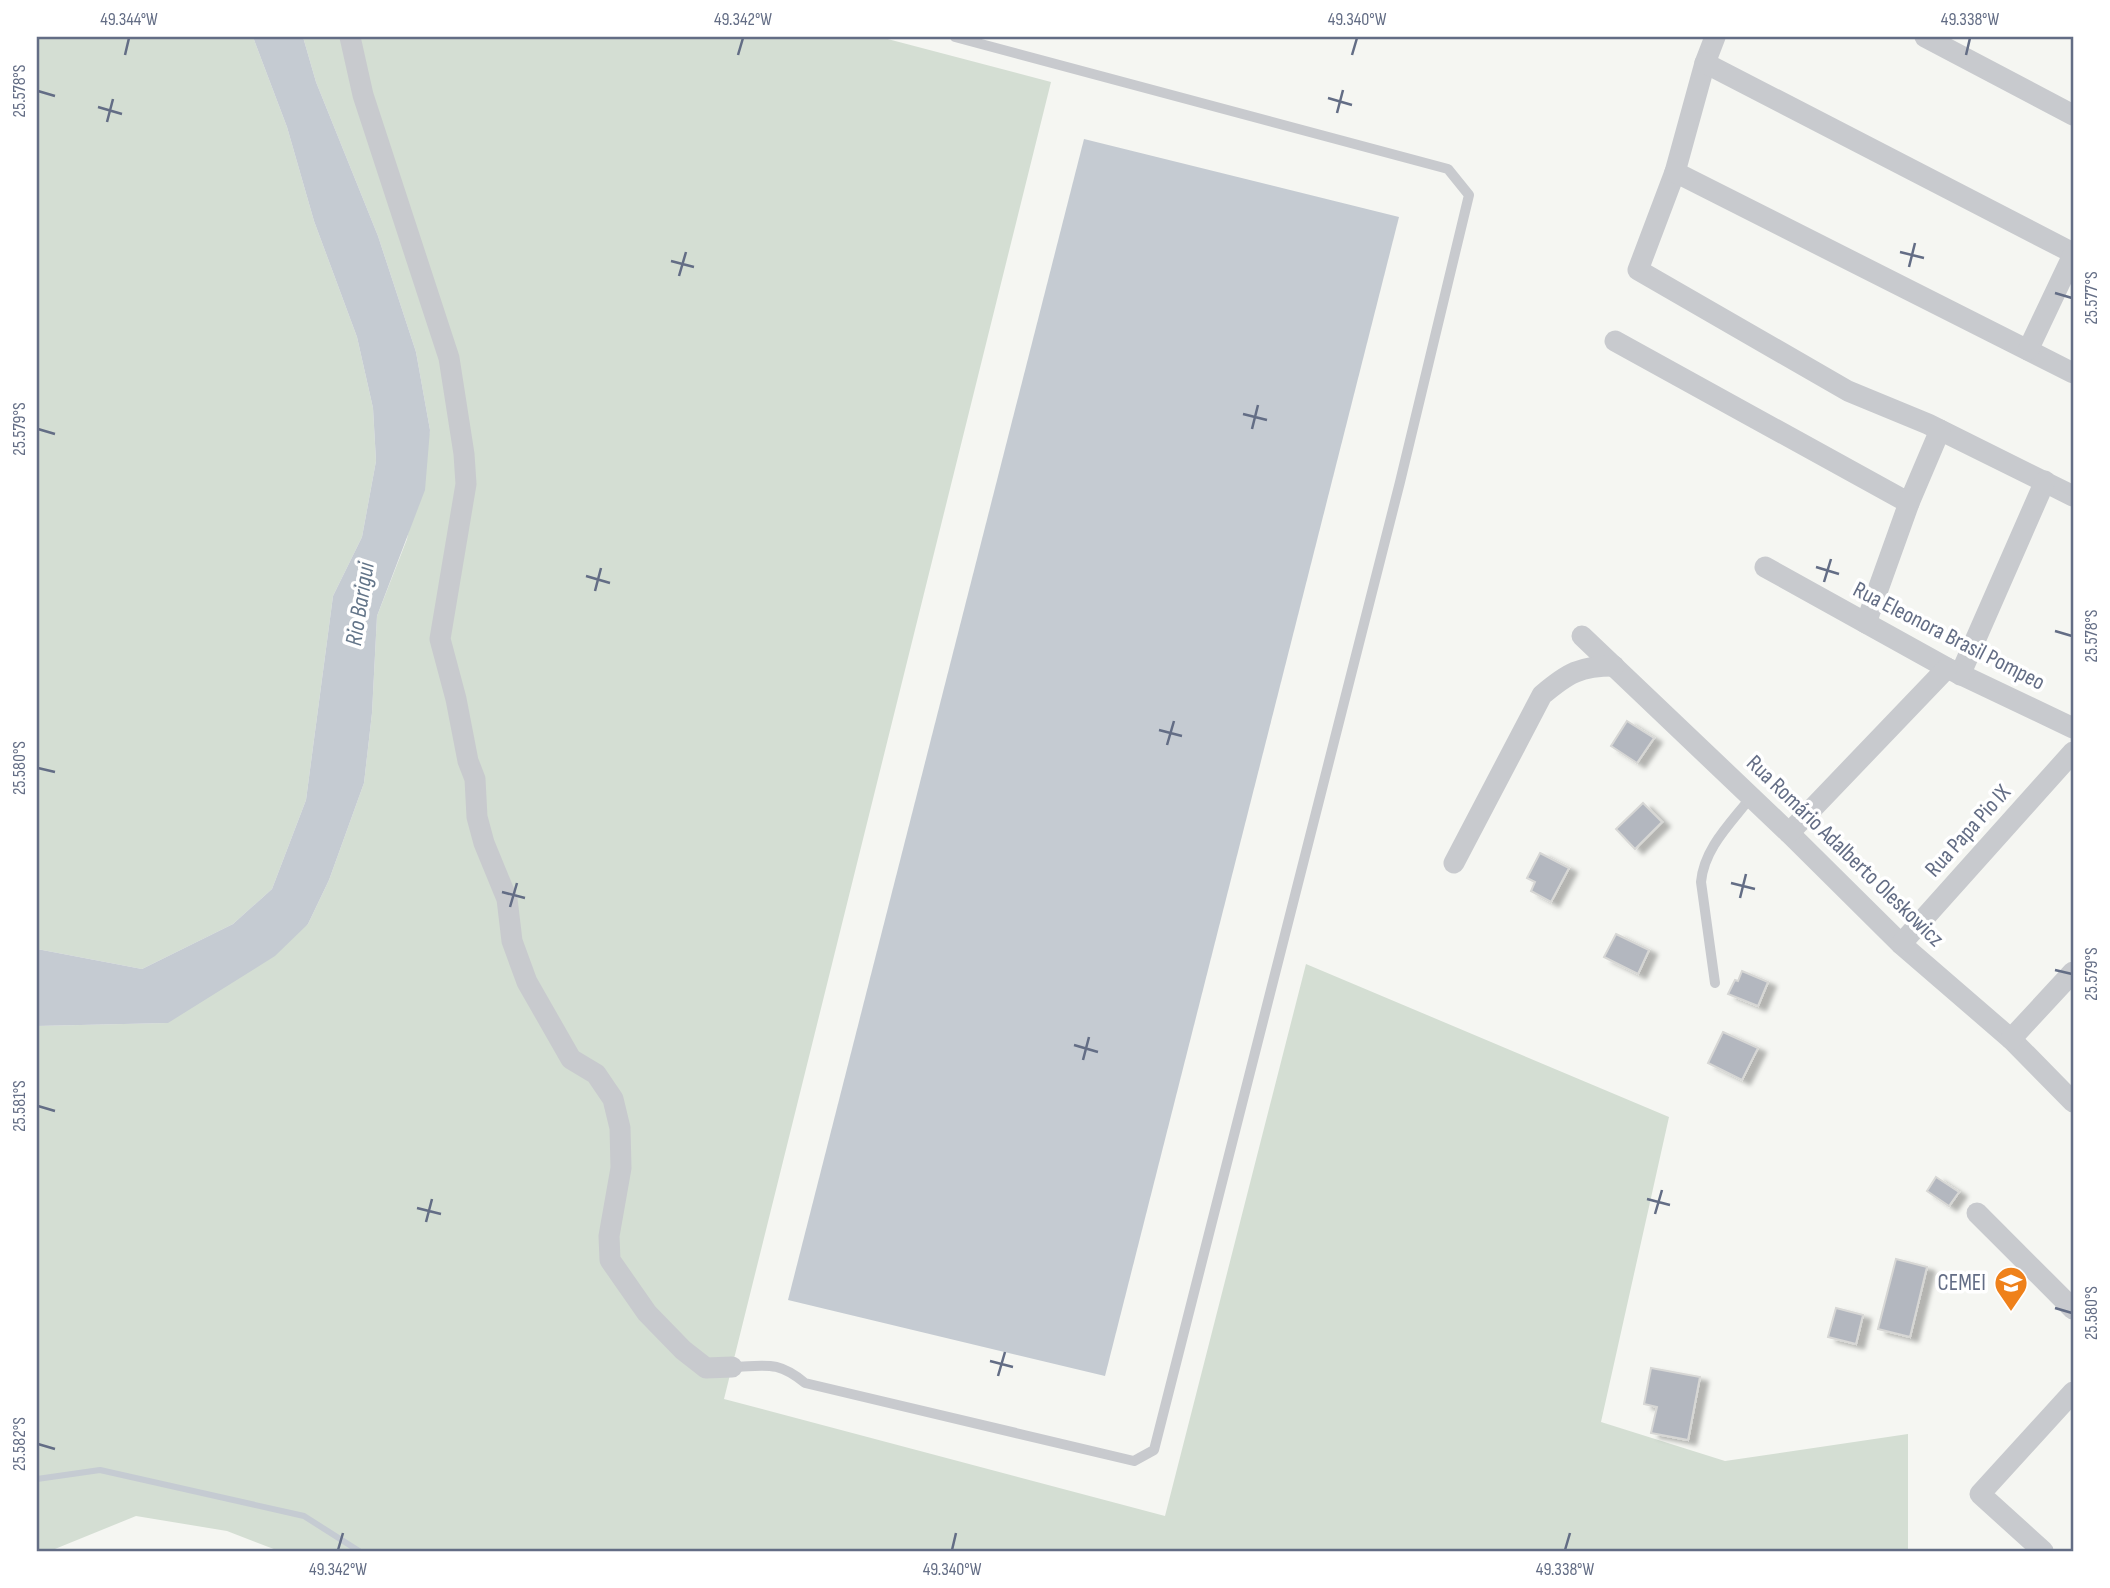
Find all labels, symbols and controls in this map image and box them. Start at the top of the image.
text: 49.344°W [100,9,158,30]
text: 49.342°W [714,9,772,30]
text: 49.340°W [1328,9,1387,30]
text: 49.338°W [1941,9,1999,30]
text: 25.578°S [9,64,30,117]
text: 25.577°S [2081,271,2102,325]
text: 25.579°S [9,402,30,456]
water label: Rio Barigui [339,560,381,648]
street label: Rua Eleonora Brasil Pompeo [1848,576,2050,696]
text: 25.578°S [2081,609,2102,662]
text: 25.580°S [9,741,30,795]
street label: Rua Romário Adalberto Oleskowicz [1740,749,1950,953]
street label: Rua Papa Pio IX [1919,779,2017,883]
text: 25.579°S [2081,947,2102,1001]
text: 25.581°S [9,1080,30,1132]
school or university icon: CEMEI [1992,1264,2030,1313]
place label: CEMEI [1938,1269,1986,1297]
text: 25.580°S [2081,1286,2102,1340]
text: 25.582°S [9,1417,30,1471]
text: 49.342°W [309,1559,367,1580]
text: 49.340°W [923,1559,982,1580]
text: 49.338°W [1536,1559,1594,1580]

